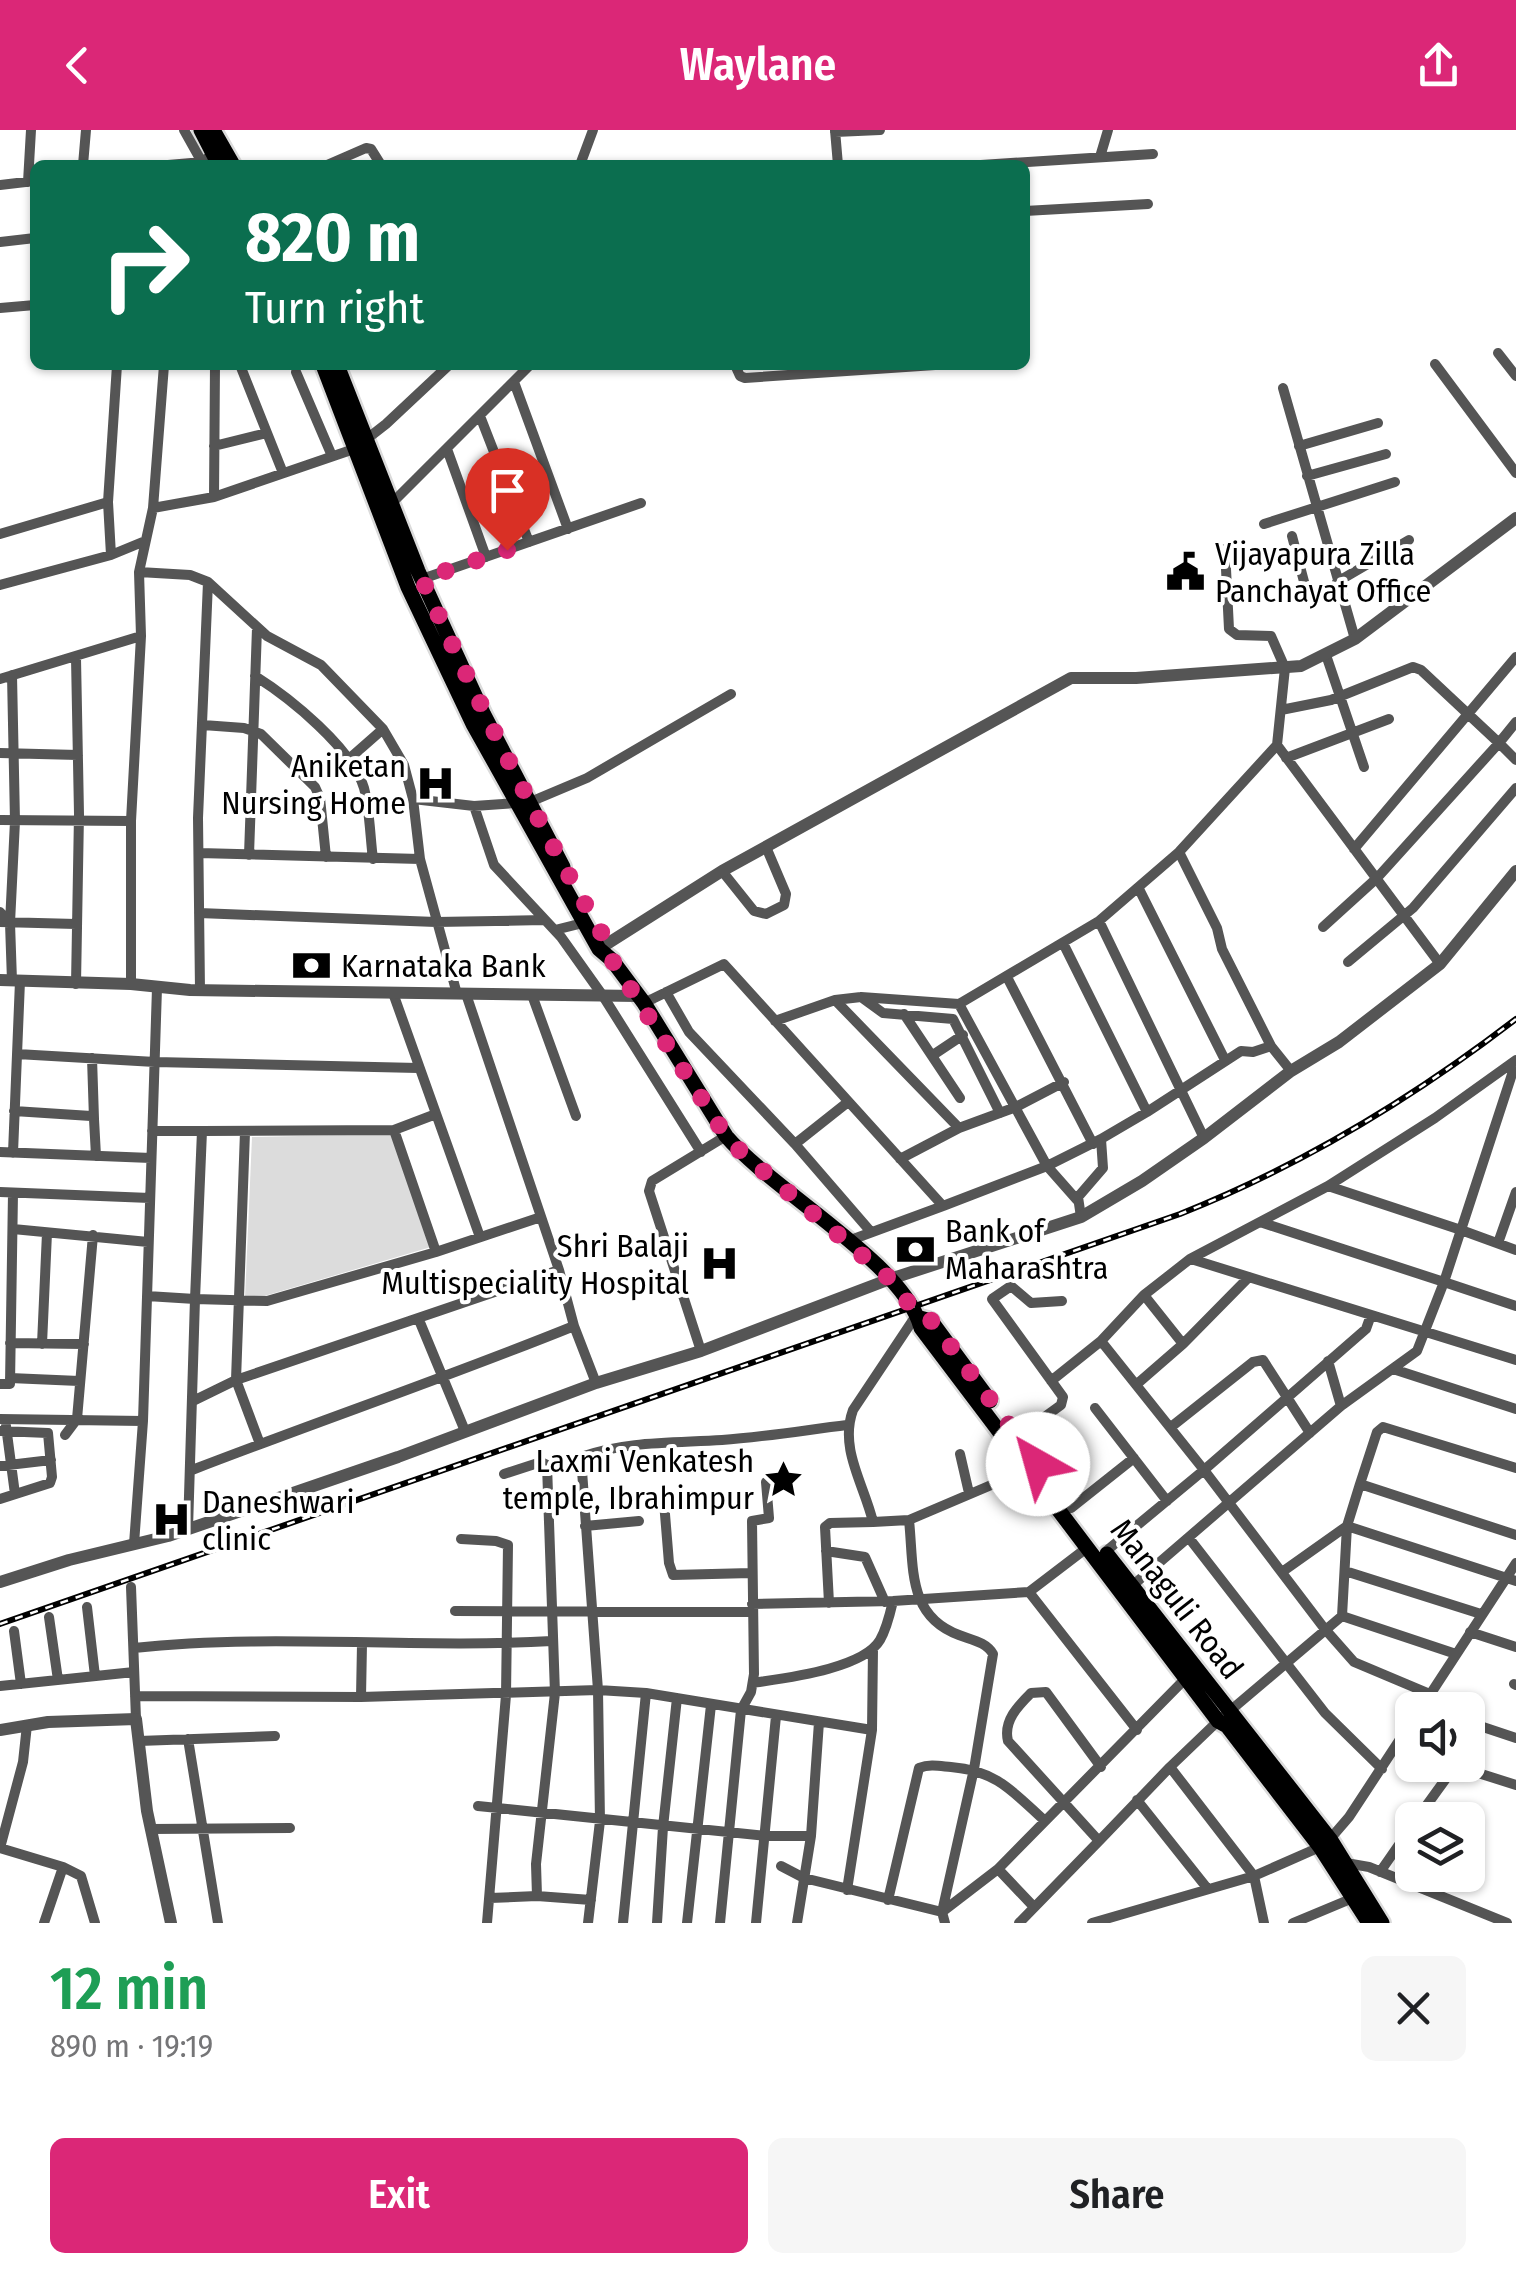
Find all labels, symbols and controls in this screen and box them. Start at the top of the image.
icon: back [50,38,105,93]
text: Waylane [680,38,836,92]
icon: share [1411,38,1466,93]
text: 820 m [245,196,420,280]
icon: right [80,200,210,330]
text: Turn right [245,281,424,335]
pin [465,448,550,551]
icon: arrive [480,463,535,518]
place label: Vijayapura Zilla Panchayat Office [1215,535,1431,610]
public building icon: Vijayapura Zilla Panchayat Office [1164,551,1206,593]
place label: Aniketan Nursing Home [221,747,406,822]
hospital icon: Aniketan Nursing Home [415,763,457,805]
bank icon: Karnataka Bank [290,945,332,987]
place label: Karnataka Bank [341,947,546,985]
place label: Bank of Maharashtra [945,1212,1108,1287]
place label: Shri Balaji Multispeciality Hospital [381,1227,689,1302]
bank icon: Bank of Maharashtra [894,1228,936,1270]
hospital icon: Shri Balaji Multispeciality Hospital [698,1243,740,1285]
position arrow [986,1412,1090,1516]
place label: Laxmi Venkatesh temple, Ibrahimpur [503,1442,754,1517]
place icon: Laxmi Venkatesh temple, Ibrahimpur [763,1458,805,1500]
place label: Daneshwari clinic [202,1483,355,1558]
hospital icon: Daneshwari clinic [151,1499,193,1541]
street label: Managuli Road [1103,1511,1251,1687]
map controls [1395,1692,1485,1892]
button: sound [1395,1692,1485,1782]
button: layers [1395,1802,1485,1892]
text: 12 min [50,1953,208,2025]
button: close [1361,1956,1466,2061]
text: 890 m · 19:19 [50,2027,213,2065]
button: Exit [50,2138,748,2253]
button: Share [768,2138,1466,2253]

